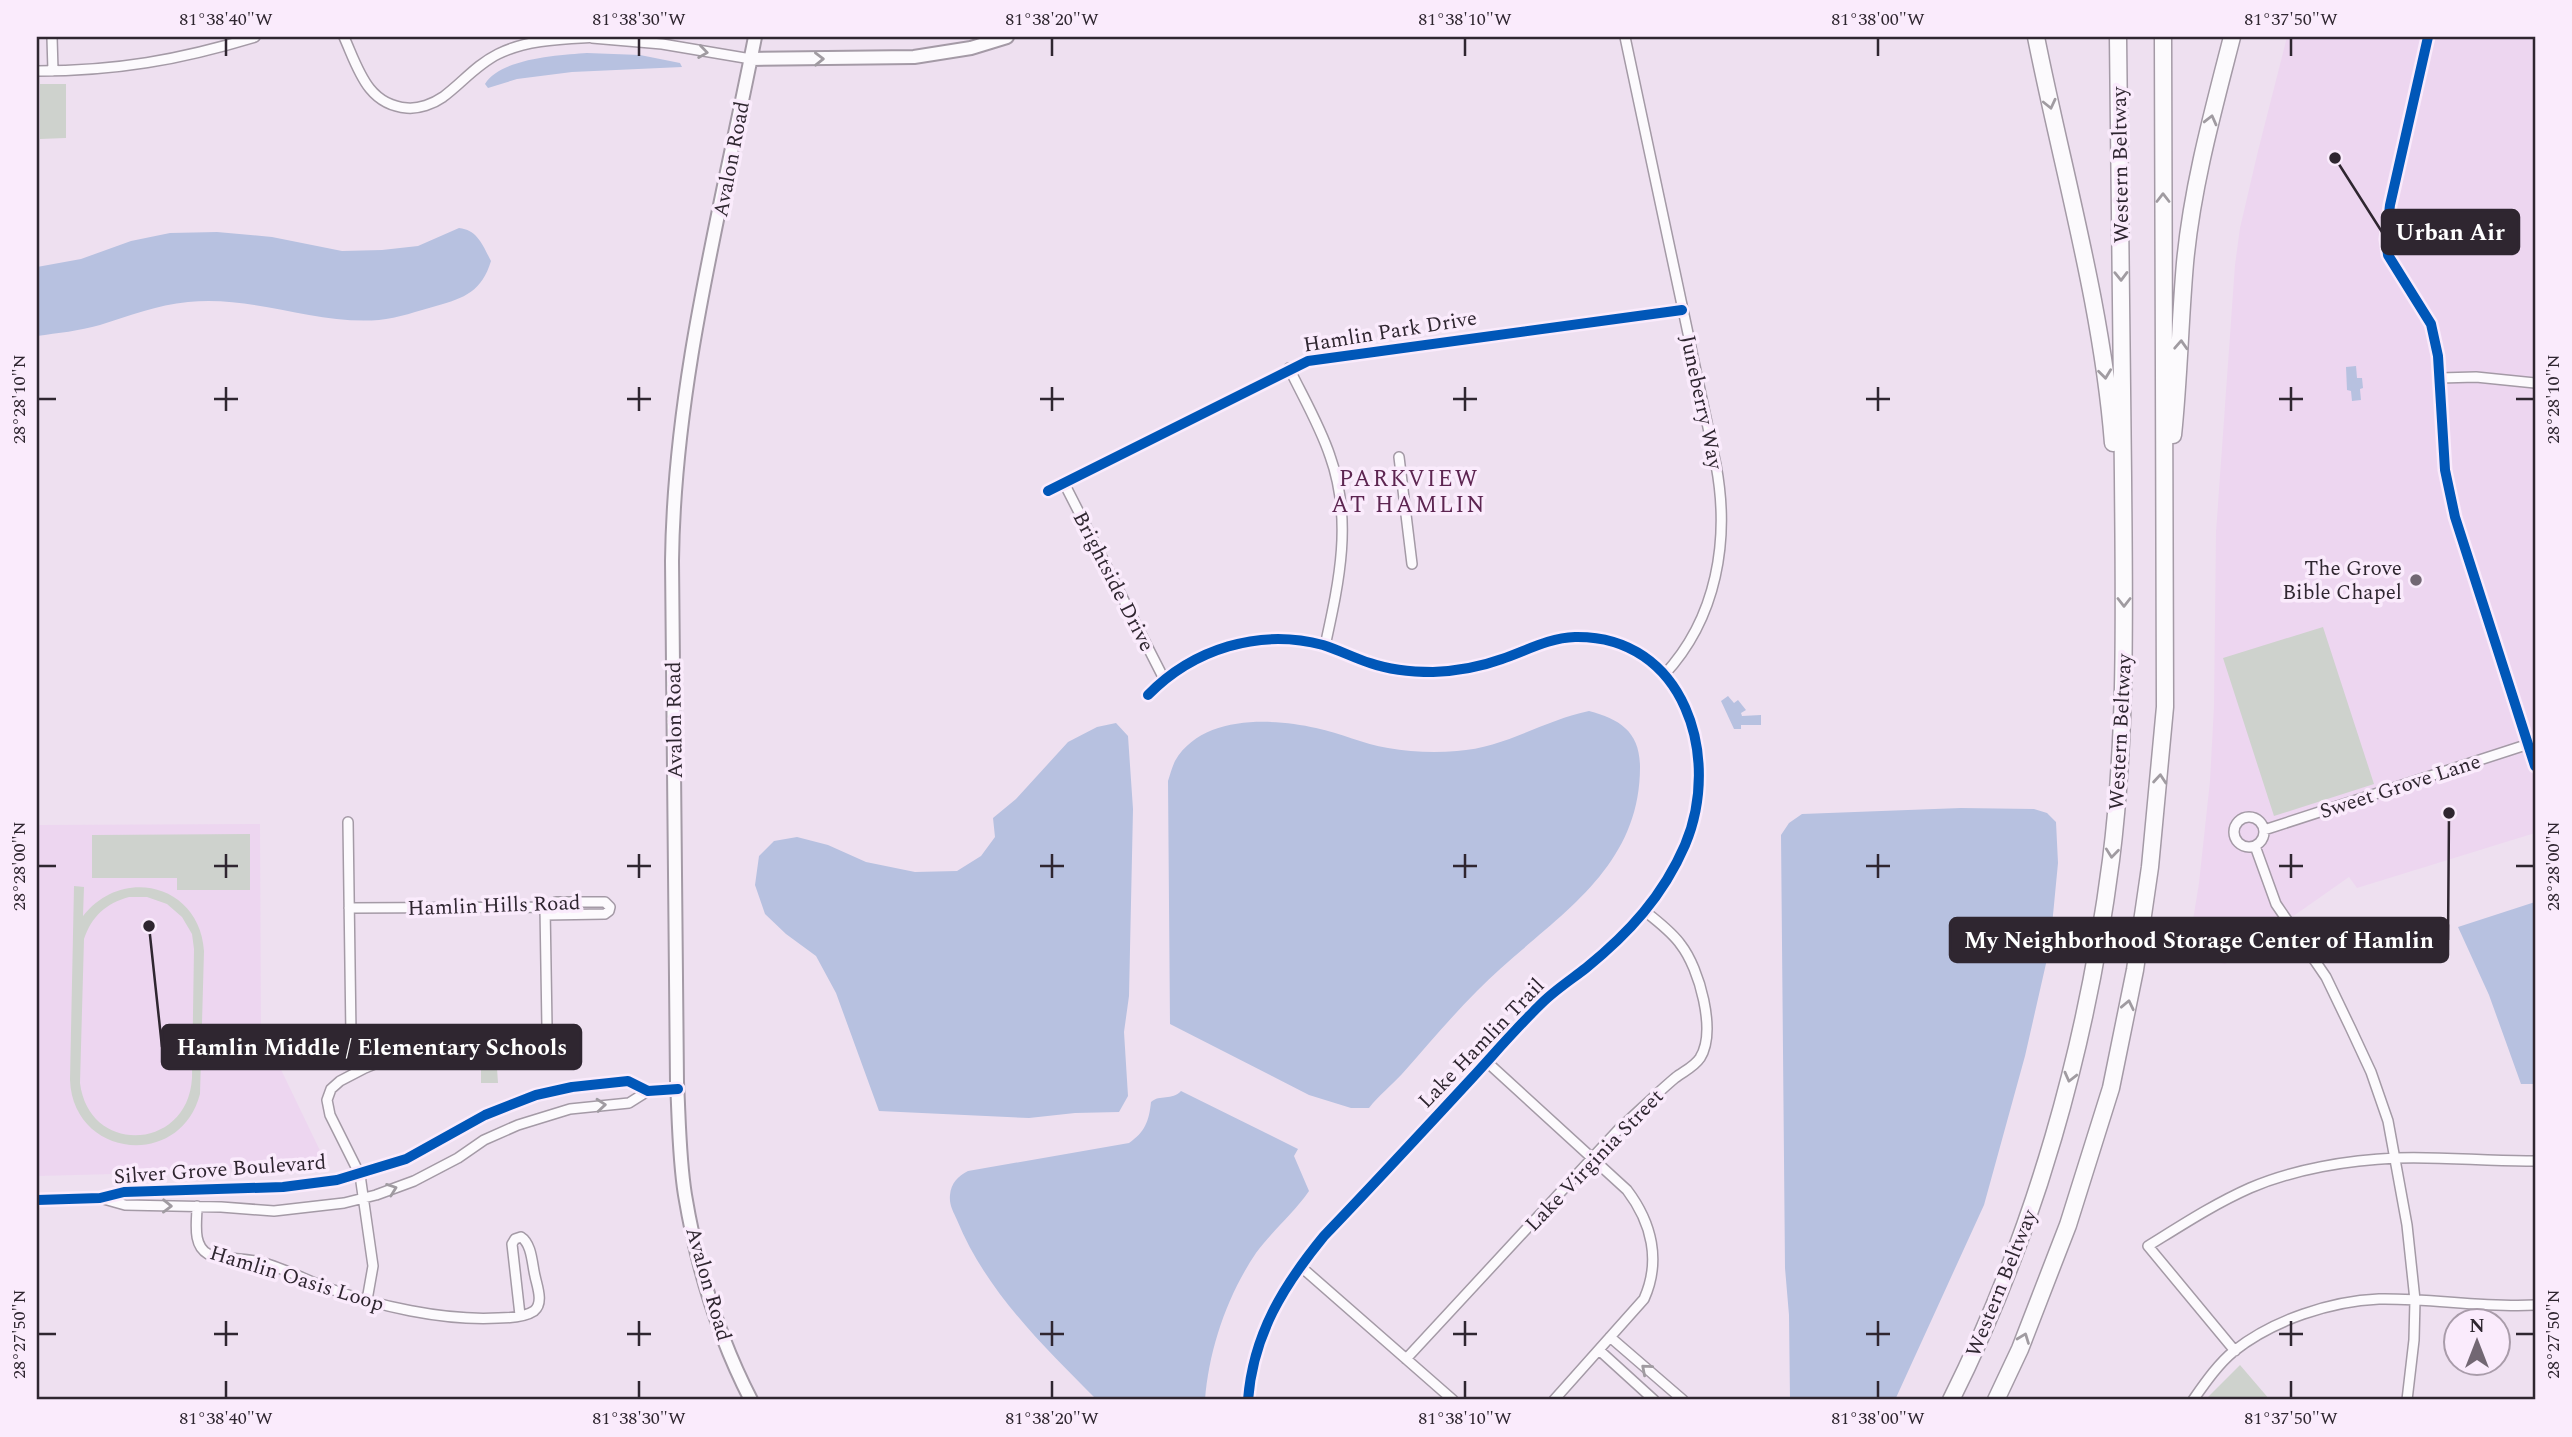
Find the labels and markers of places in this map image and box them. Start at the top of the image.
callout: Urban Air [2382,210,2519,254]
place label: The Grove Bible Chapel [2282,553,2402,609]
marker: The Grove Bible Chapel [2408,572,2424,588]
callout: My Neighborhood Storage Center of Hamlin [1950,918,2448,962]
callout: Hamlin Middle / Elementary Schools [162,1025,581,1069]

